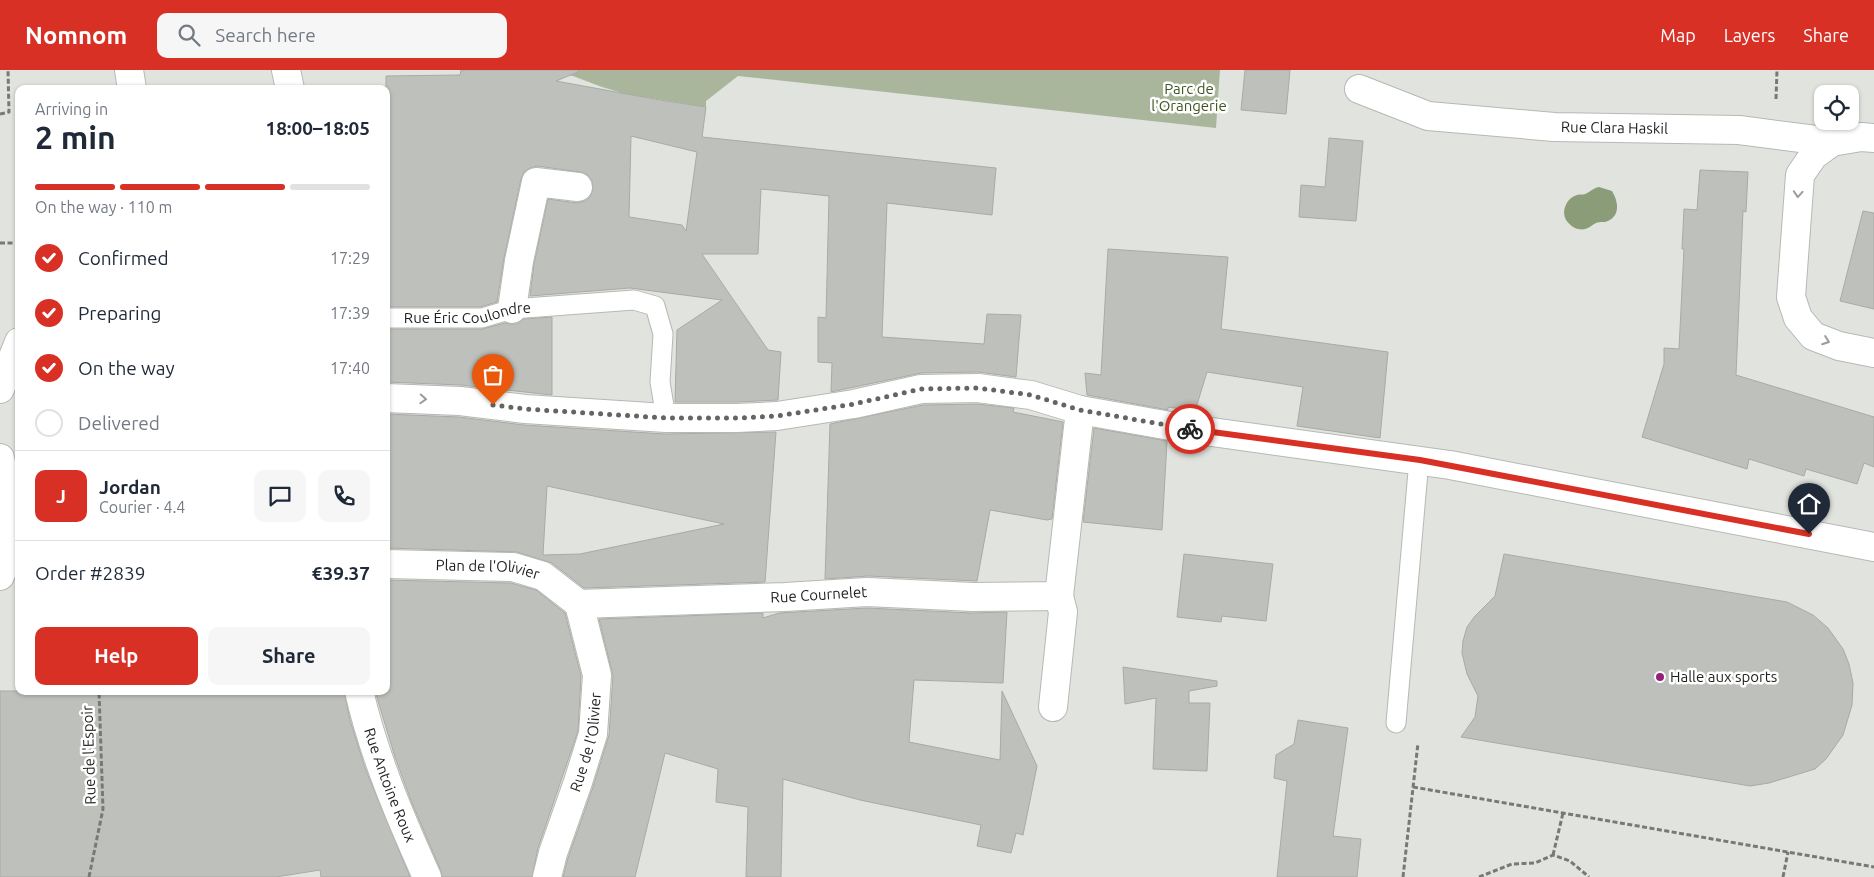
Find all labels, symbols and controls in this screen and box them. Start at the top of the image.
search box [157,13,507,58]
icon: search [175,21,203,49]
text: Nomnom [25,22,127,49]
text: Search here [215,24,316,46]
text: Map [1660,25,1696,45]
text: Layers [1724,25,1775,45]
text: Share [1803,25,1849,45]
park label: Parc de l'Orangerie [1151,80,1227,114]
map controls [1814,85,1859,130]
button: locate [1814,85,1859,130]
text: Arriving in [35,100,108,118]
text: 18:00–18:05 [265,117,370,139]
street label: Rue Clara Haskil [1561,118,1668,137]
text: 2 min [35,119,116,155]
one-way arrow [1793,191,1804,199]
text: On the way · 110 m [35,198,172,216]
icon: check [35,244,63,272]
text: Confirmed [78,247,169,269]
text: 17:29 [330,249,370,267]
icon: check [35,299,63,327]
street label: Rue Éric Coulondre [404,299,531,326]
text: Preparing [78,302,162,324]
text: 17:39 [330,304,370,322]
one-way arrow [1821,335,1829,345]
icon: check [35,354,63,382]
pin [472,354,514,405]
text: On the way [78,357,175,379]
text: 17:40 [330,359,370,377]
icon: bag [479,361,507,389]
one-way arrow [420,394,428,405]
courier [1165,404,1215,454]
text: Delivered [78,412,160,434]
icon: bike [1176,415,1204,443]
button: chat [254,470,306,522]
button: phone [318,470,370,522]
text: Jordan [99,476,161,498]
pin [1788,483,1830,534]
text: J [56,485,66,507]
icon: home [1795,490,1823,518]
text: Courier · 4.4 [99,498,185,516]
street label: Plan de l'Olivier [435,556,542,583]
text: Order #2839 [35,562,145,584]
text: €39.37 [312,562,370,584]
street label: Rue Cournelet [770,583,868,605]
button: Help [35,627,198,685]
button: Share [208,627,370,685]
place label: Halle aux sports [1670,668,1777,685]
marker: Halle aux sports [1654,671,1666,683]
street label: Rue de l'Olivier [566,692,604,794]
street label: Rue de l'Espoir [78,705,99,805]
street label: Rue Antoine Roux [361,726,420,845]

